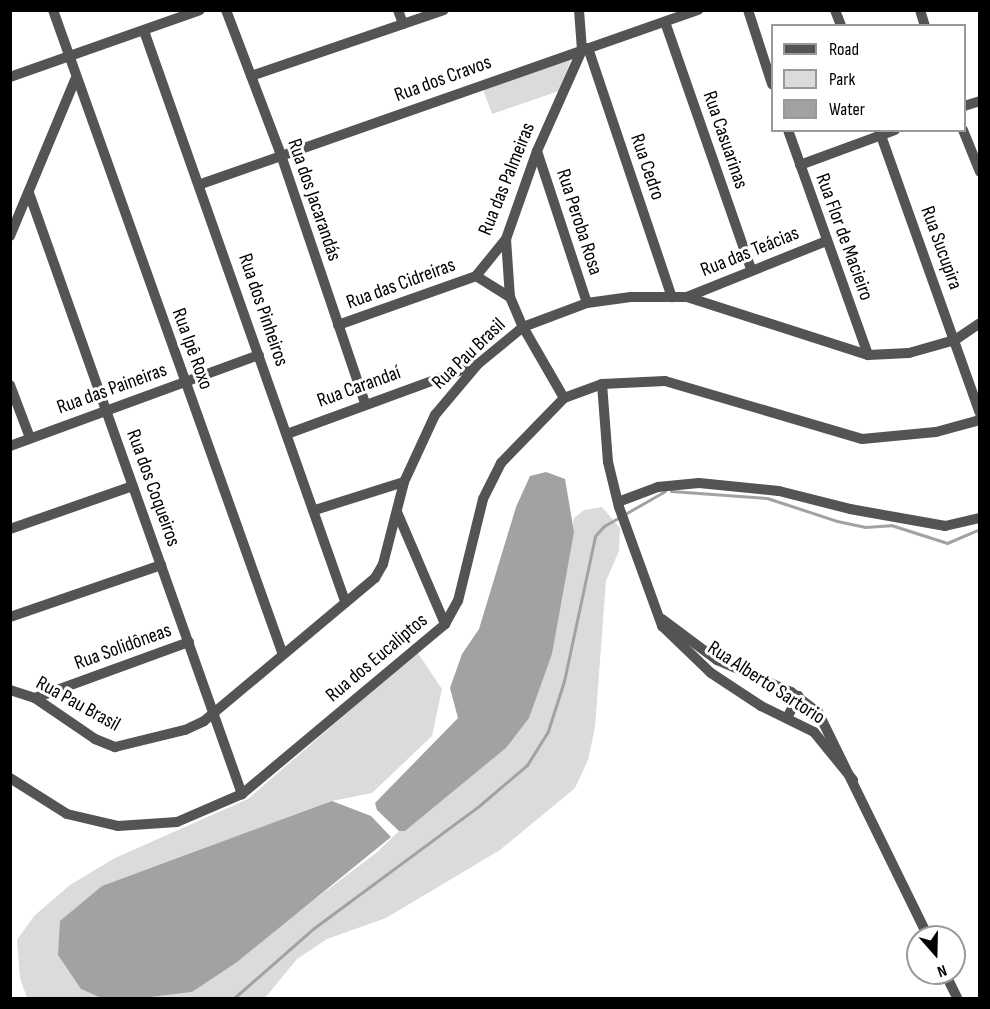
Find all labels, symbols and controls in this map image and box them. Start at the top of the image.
legend [771,24,966,132]
text: Road [829,39,859,60]
street label: Rua dos Cravos [391,50,495,108]
text: Park [829,69,855,90]
street label: Rua Casuarinas [697,88,753,192]
text: Water [829,99,865,120]
street label: Rua das Palmeiras [474,119,540,239]
street label: Rua Cedro [625,131,669,203]
street label: Rua dos Jacarandás [282,136,346,264]
street label: Rua Peroba Rosa [551,166,607,278]
street label: Rua Flor de Macieiro [810,170,878,304]
street label: Rua Sucupira [915,203,967,293]
street label: Rua das Teácias [697,221,803,283]
street label: Rua dos Pinheiros [233,251,293,369]
street label: Rua das Cidreiras [343,253,459,315]
street label: Rua Ipê Roxo [166,305,218,393]
street label: Rua Pau Brasil [427,313,511,395]
street label: Rua das Paineiras [54,358,170,420]
street label: Rua Carandaí [314,361,404,413]
street label: Rua dos Coqueiros [121,426,185,550]
street label: Rua dos Eucaliptos [321,609,433,707]
street label: Rua Solidôneas [71,618,175,676]
street label: Rua Alberto Sartorio [703,636,829,730]
street label: Rua Pau Brasil [32,671,124,737]
north arrow [906,925,966,985]
text: N [934,960,949,981]

